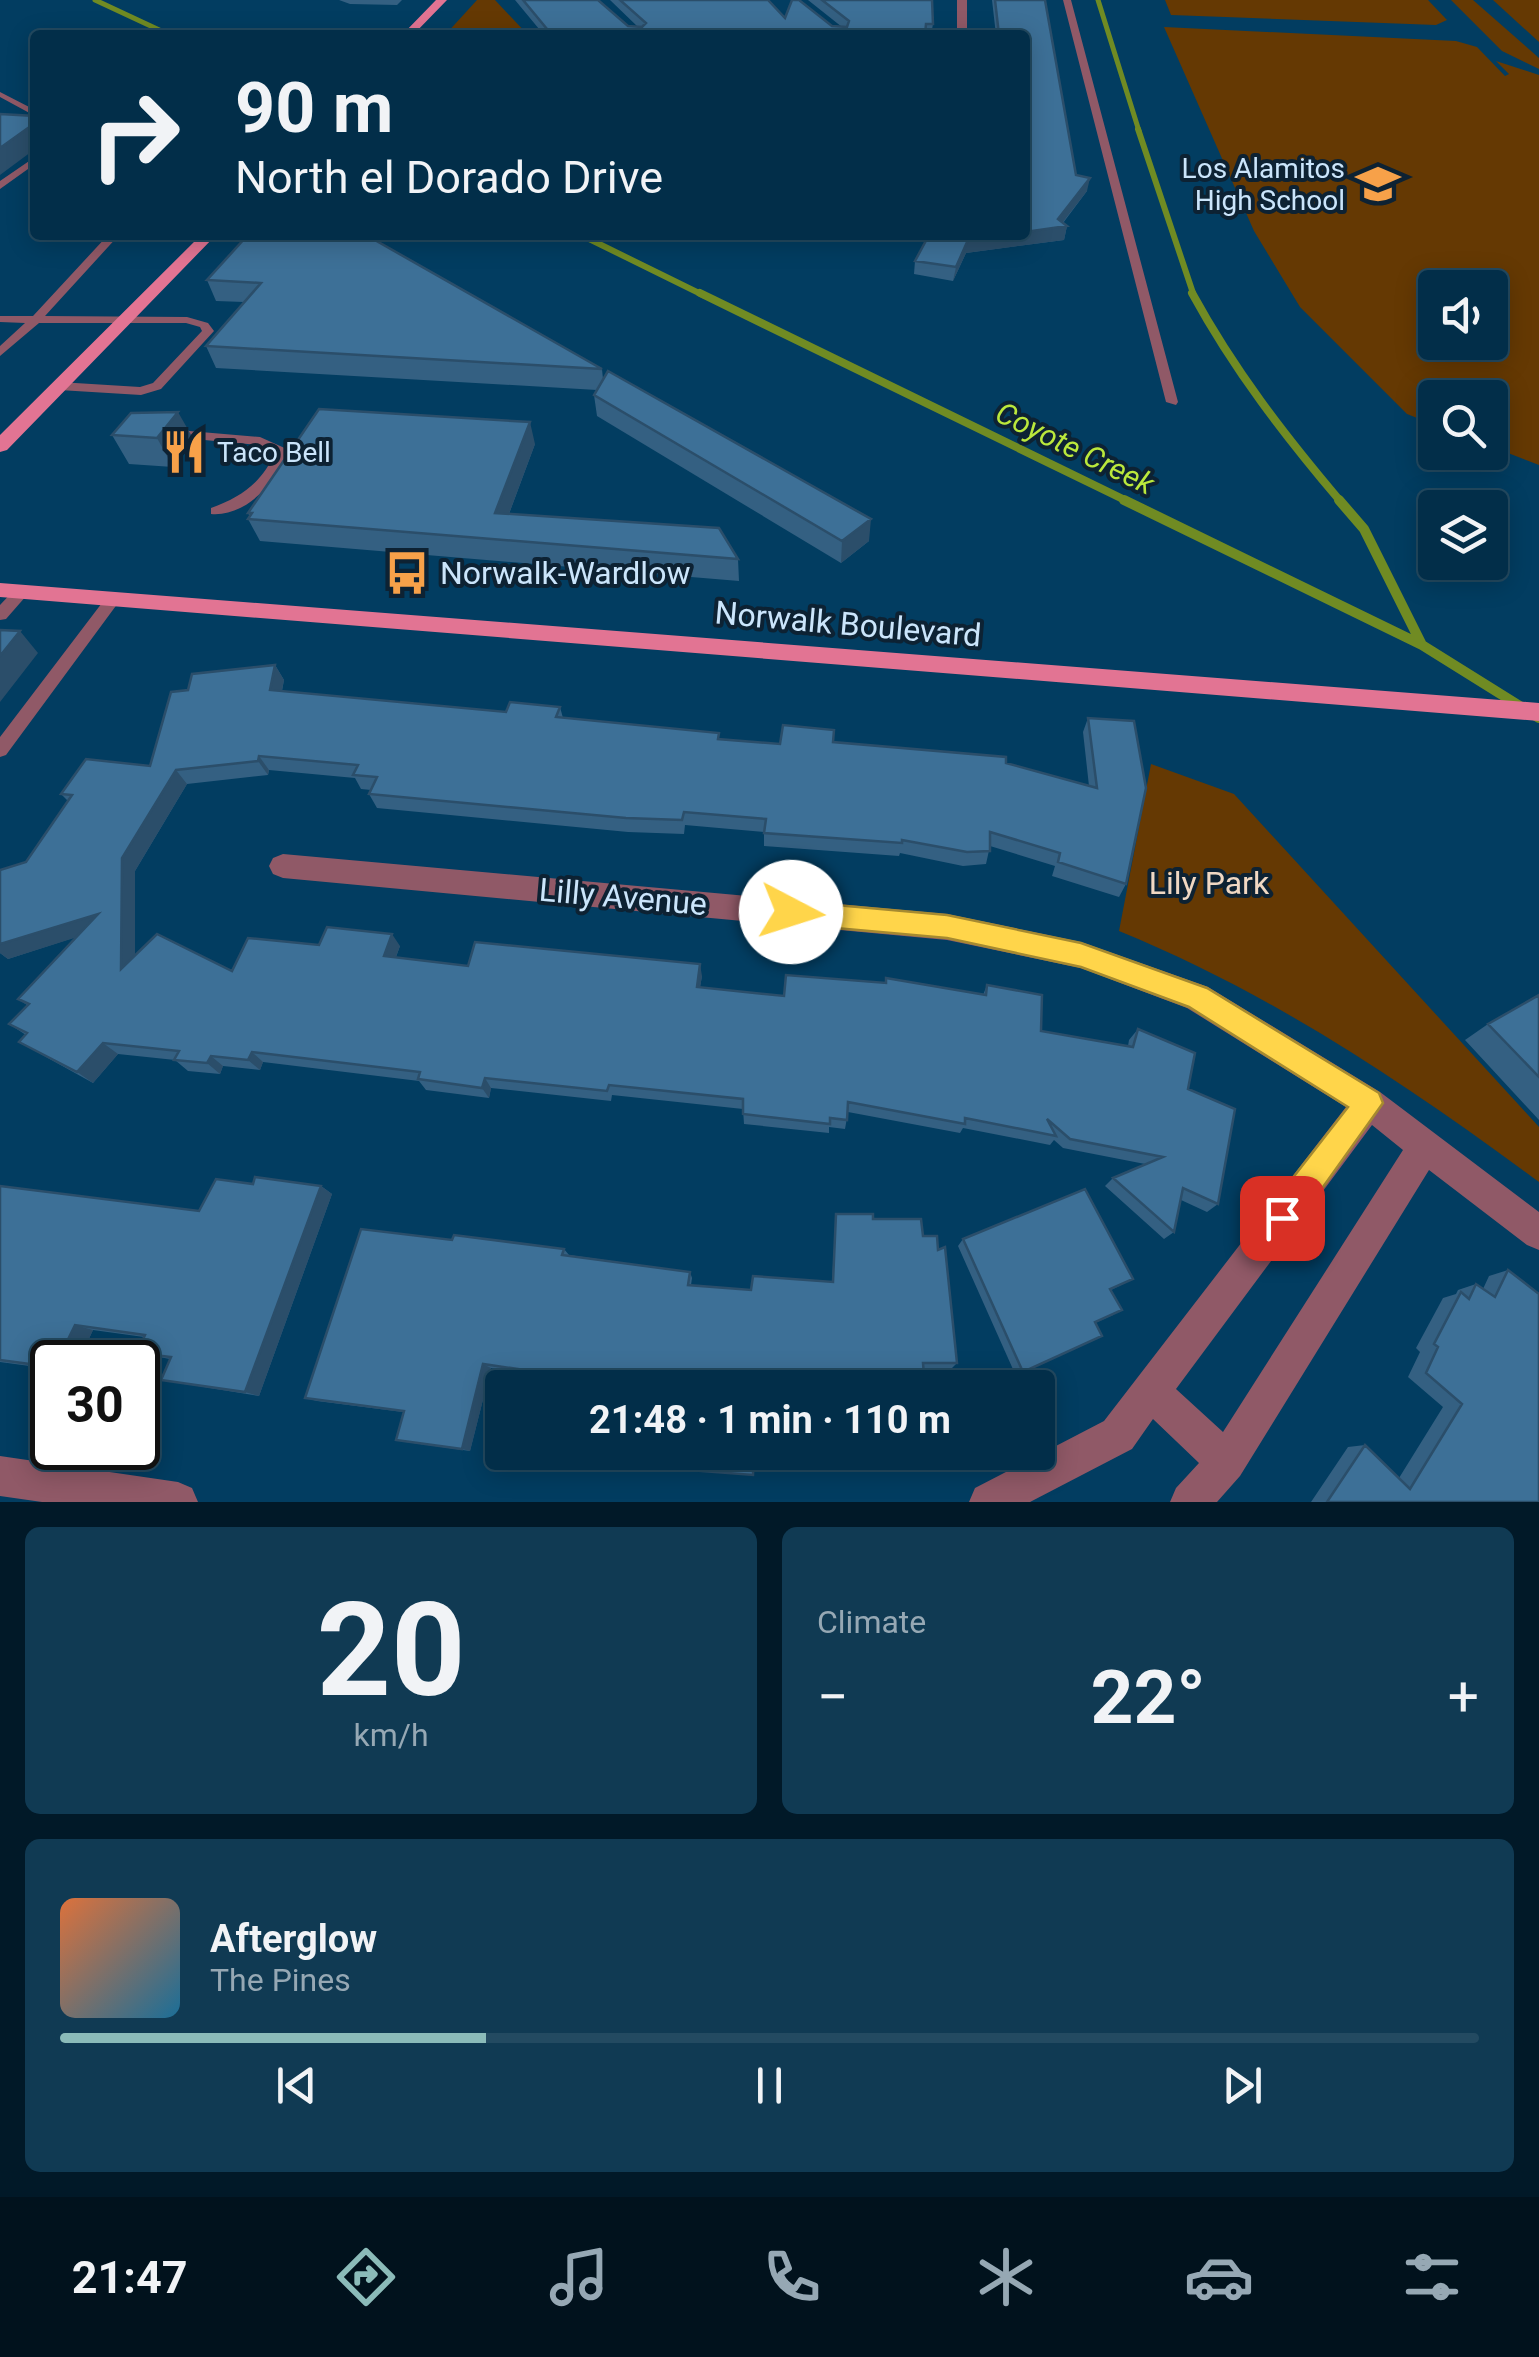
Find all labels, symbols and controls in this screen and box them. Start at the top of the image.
text: 90 m [235,67,393,149]
icon: right [70,70,200,200]
text: North el Dorado Drive [235,151,663,204]
place label: Los Alamitos High School [1182,152,1345,217]
school or university icon: Los Alamitos High School [1354,160,1402,208]
map controls [1418,270,1508,580]
button: sound [1418,270,1508,360]
button: search [1418,380,1508,470]
water label: Coyote Creek [990,395,1161,502]
restaurant icon: Taco Bell [160,428,208,476]
place label: Taco Bell [217,436,331,469]
button: layers [1418,490,1508,580]
bus stop icon: Norwalk-Wardlow [383,549,431,597]
place label: Norwalk-Wardlow [440,554,690,592]
street label: Norwalk Boulevard [713,593,983,655]
position arrow [739,860,843,964]
park label: Lily Park [1149,864,1270,902]
street label: Lilly Avenue [538,871,708,923]
pin [1240,1176,1325,1261]
icon: arrive [1255,1191,1310,1246]
speed limit sign: 30 [30,1340,160,1470]
text: 21:48 · 1 min · 110 m [589,1398,951,1442]
text: 20 [316,1574,466,1727]
text: Climate [817,1603,926,1641]
text: 22° [1090,1653,1206,1741]
text: − [817,1665,848,1729]
text: + [1448,1665,1479,1729]
text: km/h [353,1716,429,1754]
text: Afterglow [210,1917,377,1961]
text: The Pines [210,1961,351,1999]
icon: previous [269,2058,324,2113]
icon: pause [742,2058,797,2113]
icon: next [1215,2058,1270,2113]
icon: directions [331,2242,401,2312]
icon: music [544,2242,614,2312]
icon: phone [757,2242,827,2312]
icon: climate [971,2242,1041,2312]
icon: car [1184,2242,1254,2312]
icon: filters [1397,2242,1467,2312]
text: 21:47 [72,2251,188,2304]

